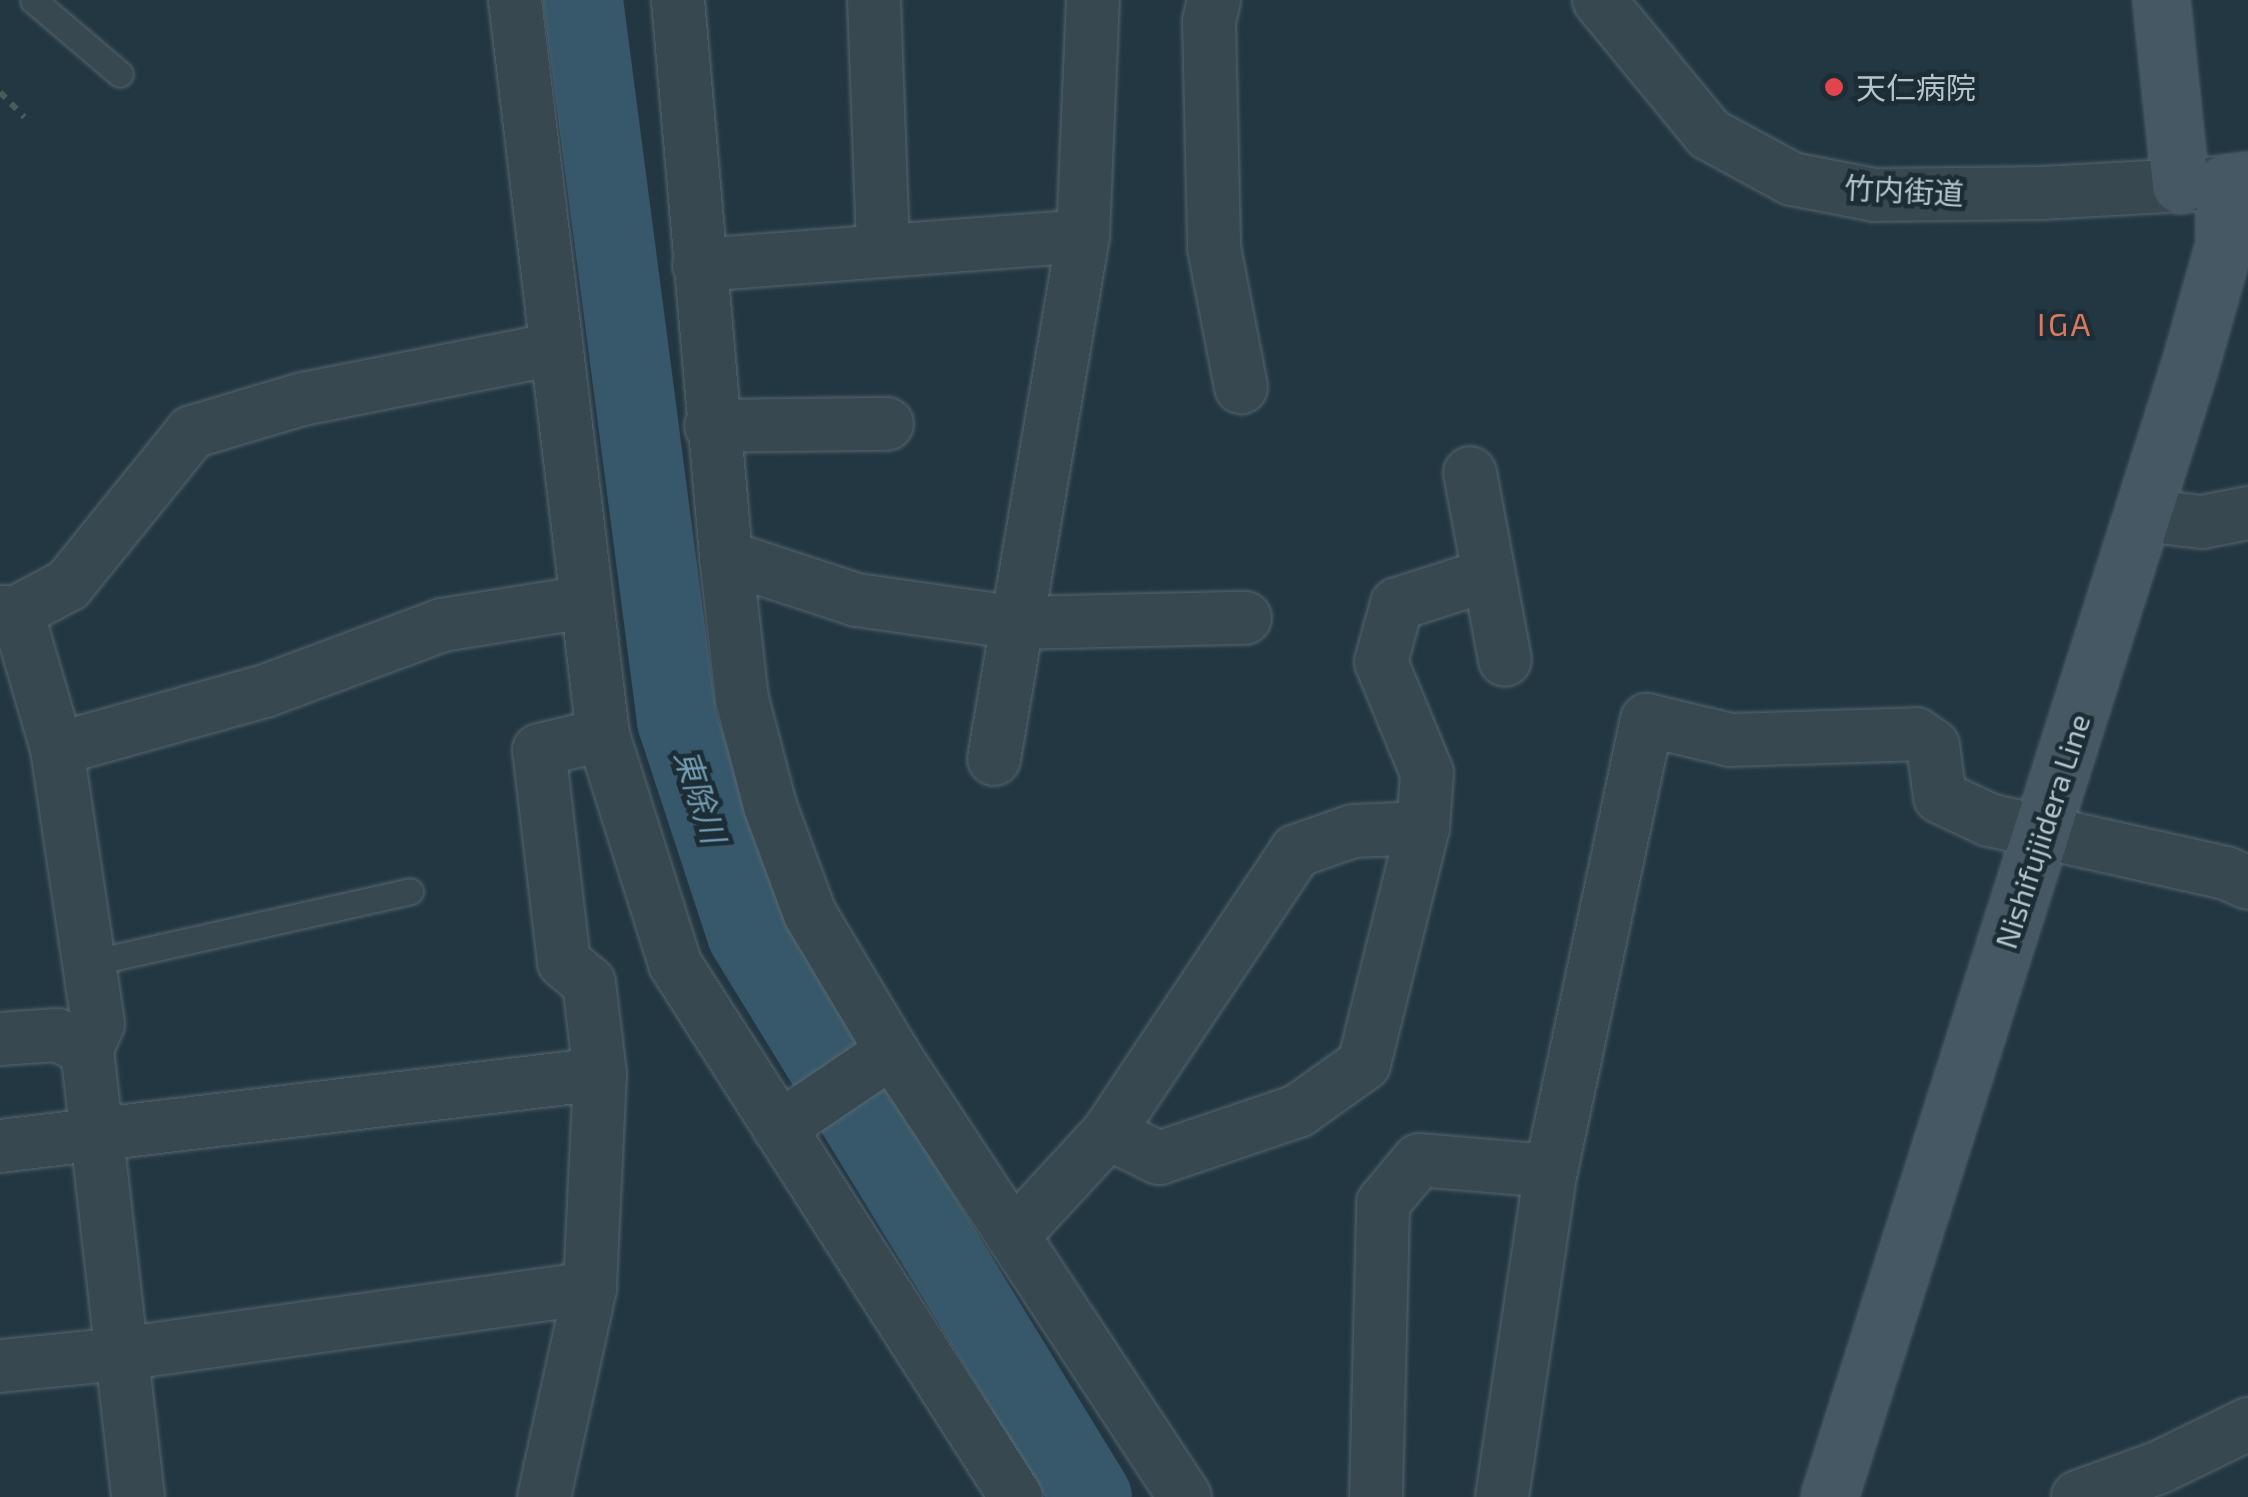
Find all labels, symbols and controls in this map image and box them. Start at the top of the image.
place label: 天仁病院 [1856,69,1976,105]
marker: 天仁病院 [1821,74,1847,100]
street label: 竹内街道 [1843,169,1965,211]
district label: IGA [2037,304,2093,342]
street label: Nishifujiidera Line [1987,709,2097,953]
water label: 東除川 [668,744,734,848]

